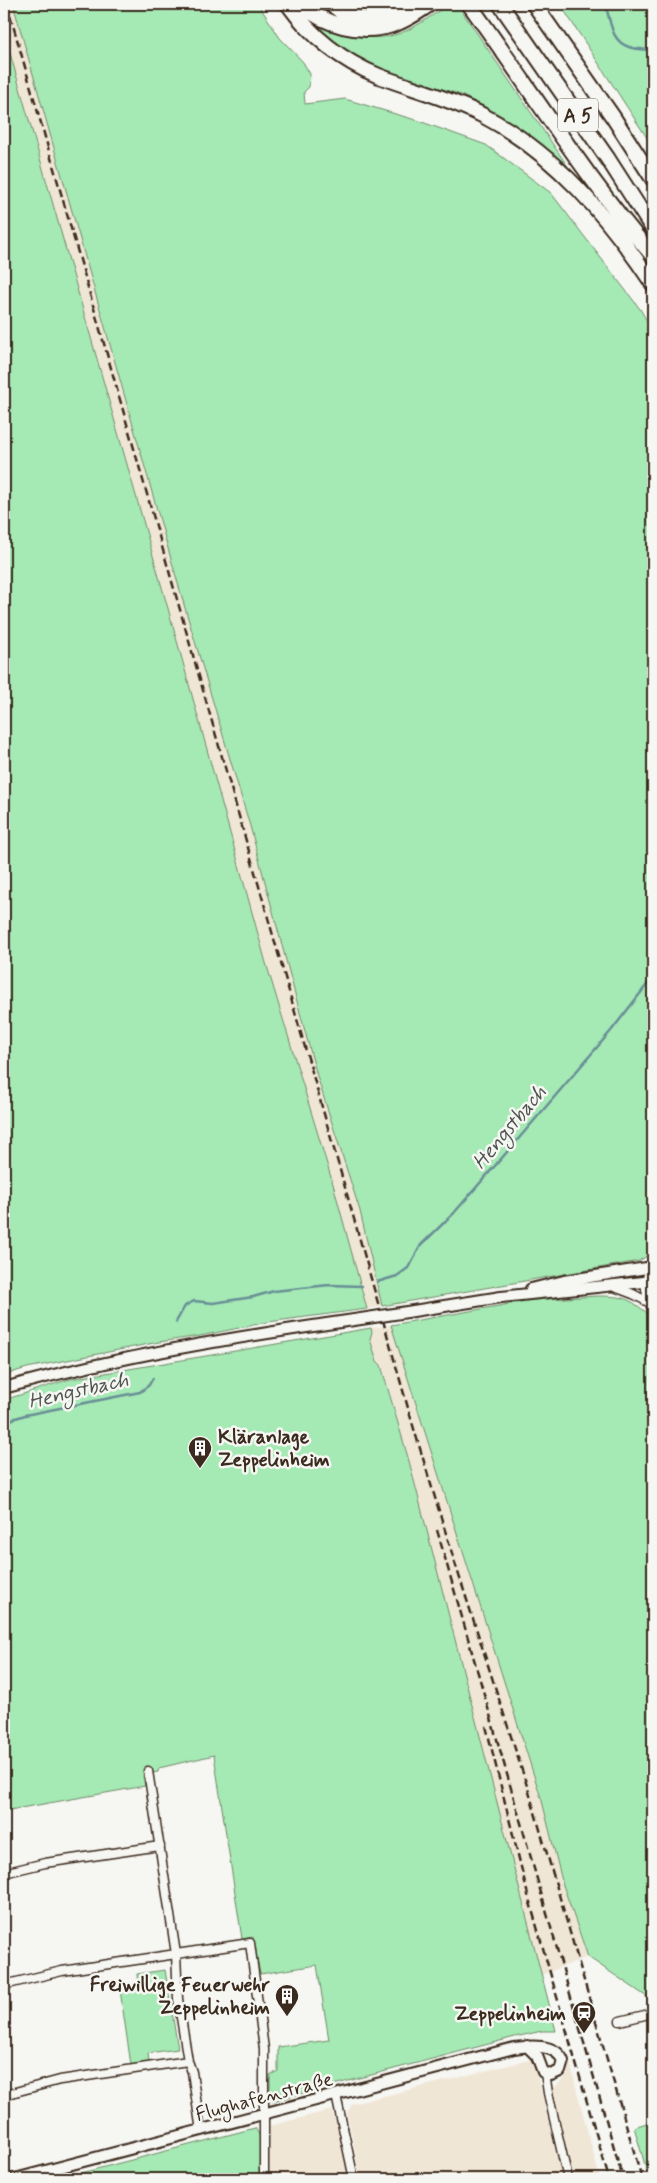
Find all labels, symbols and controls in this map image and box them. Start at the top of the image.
road number: A 5 [558,98,598,132]
water label: Hengstbach [466,1079,555,1177]
water label: Hengstbach [25,1366,132,1418]
place label: Kläranlage Zeppelinheim [218,1424,330,1474]
building icon: Kläranlage Zeppelinheim [187,1435,213,1469]
place label: Freiwillige Feuerwehr Zeppelinheim [90,1972,271,2022]
building icon: Freiwillige Feuerwehr Zeppelinheim [274,1983,300,2017]
station icon: Zeppelinheim [571,2000,597,2034]
place label: Zeppelinheim [454,2001,566,2028]
street label: Flughafenstraße [193,2066,337,2130]

